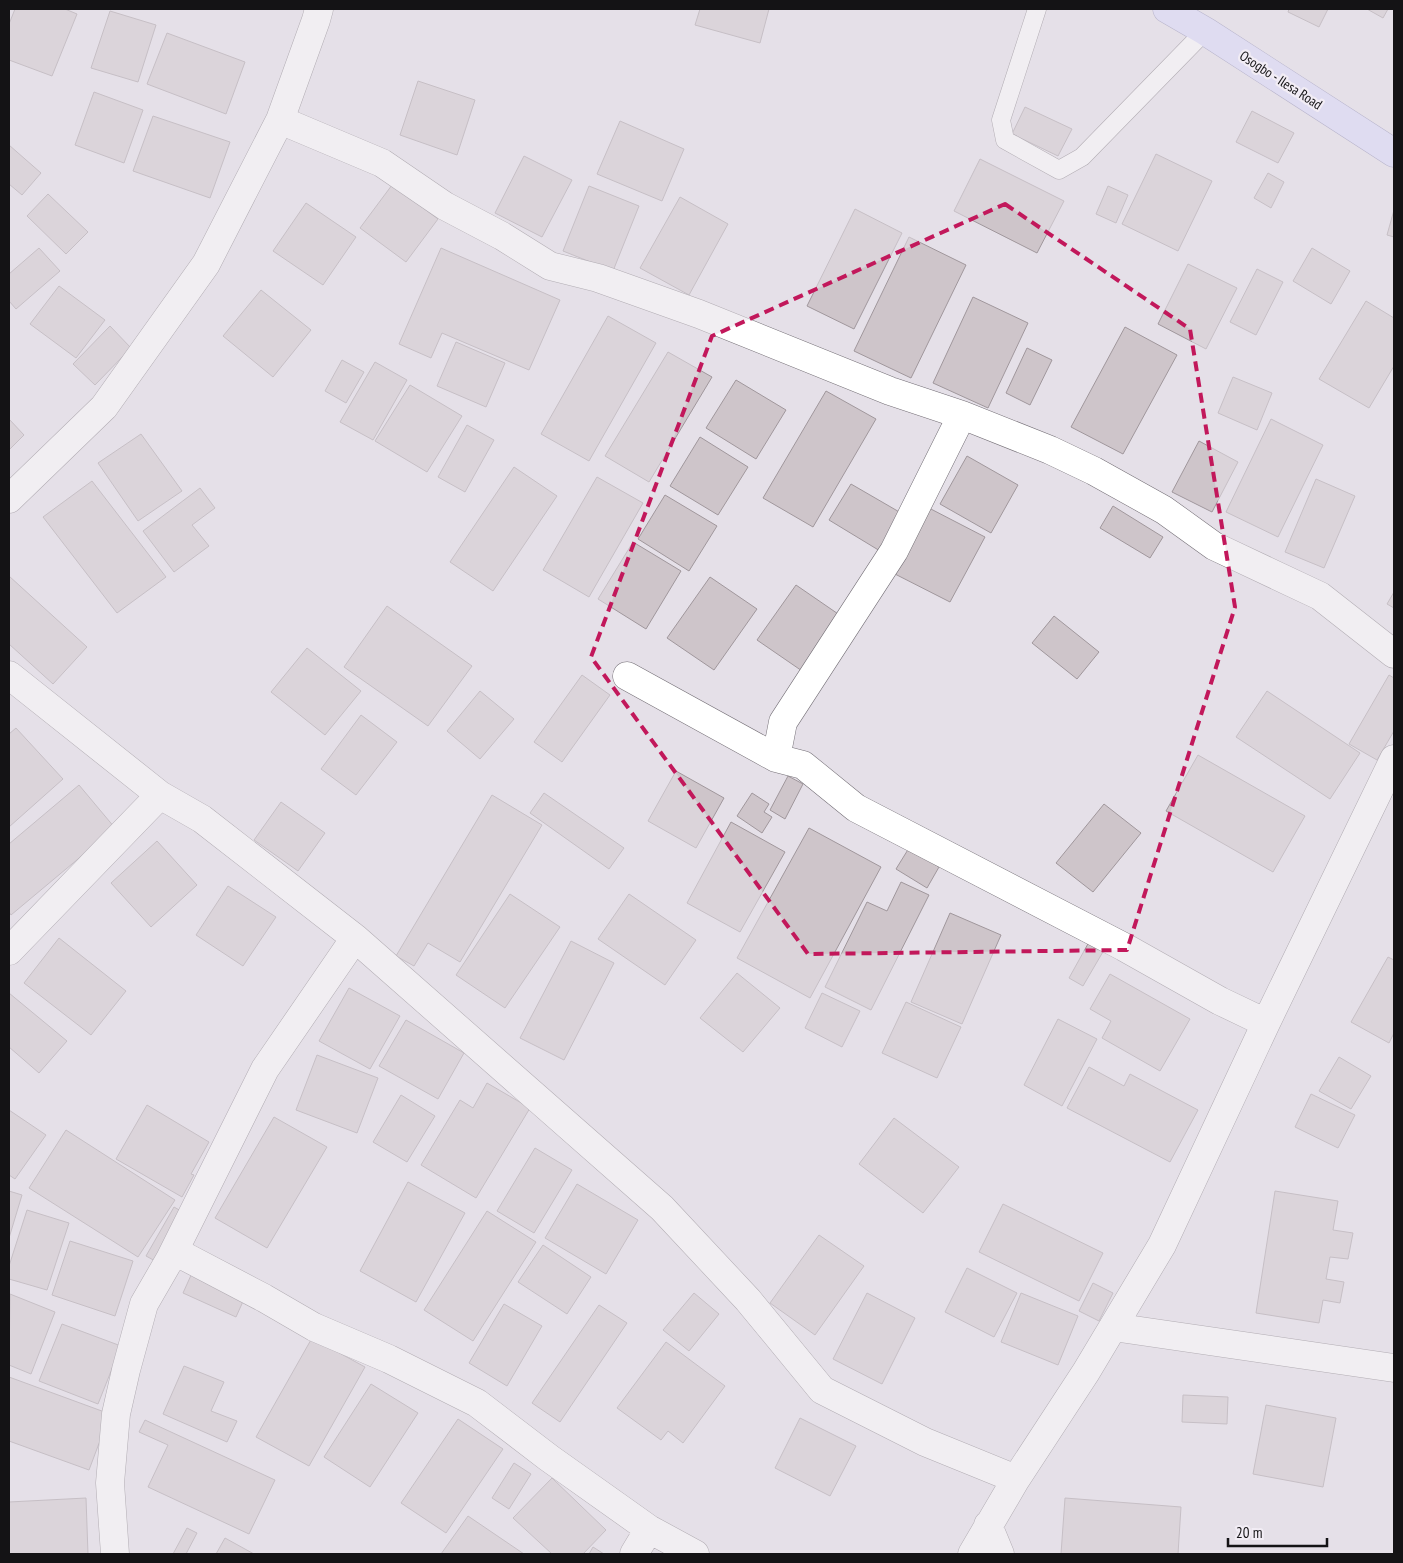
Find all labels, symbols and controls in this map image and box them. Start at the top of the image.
street label: Osogbo - Ilesa Road [1236,47,1326,113]
scale bar [1228,1516,1327,1548]
text: 20 m [1236,1523,1262,1542]

